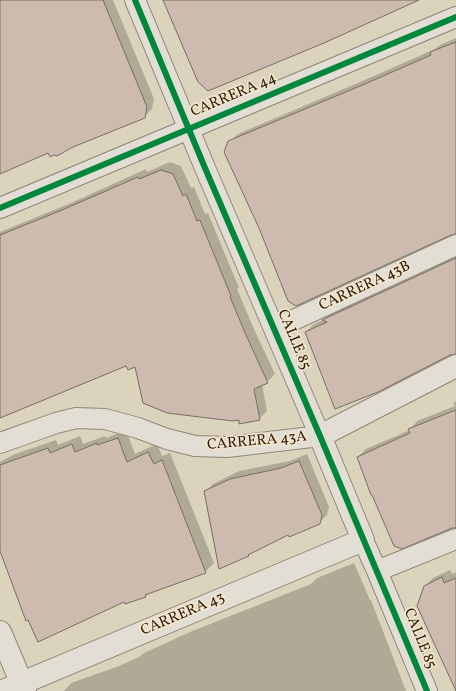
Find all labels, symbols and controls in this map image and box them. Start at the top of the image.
street label: CARRERA 44 [188,70,280,122]
street label: CARRERA 43B [316,258,414,316]
street label: CALLE 85 [272,307,314,373]
street label: CARRERA 43A [206,429,308,455]
street label: CARRERA 43 [138,589,228,641]
street label: CALLE 85 [399,606,439,672]

